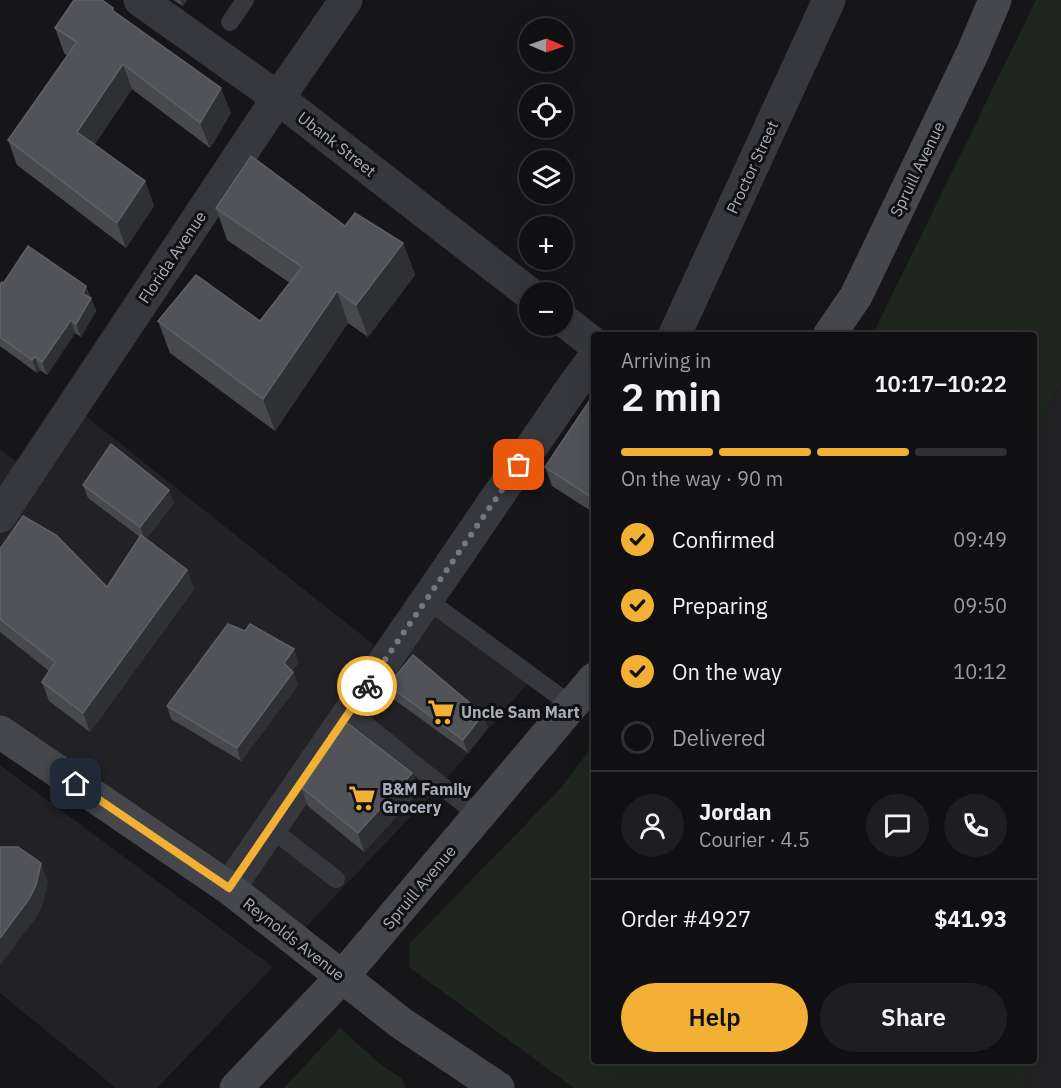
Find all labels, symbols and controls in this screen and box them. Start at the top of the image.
north arrow [519,18,573,72]
map controls [519,18,573,336]
button: locate [519,84,573,138]
street label: Ubank Street [294,107,380,181]
street label: Proctor Street [722,117,782,217]
street label: Spruill Avenue [885,118,949,220]
button: layers [519,150,573,204]
street label: Florida Avenue [134,207,210,307]
button: + [519,216,573,270]
button: − [519,282,573,336]
text: Arriving in [621,347,711,374]
text: 10:17–10:22 [874,369,1007,398]
text: 2 min [621,371,722,422]
pin [493,439,544,490]
icon: bag [502,448,535,481]
text: On the way · 90 m [621,465,783,492]
icon: check [621,523,654,556]
text: Confirmed [672,525,775,554]
text: 09:49 [953,526,1007,553]
icon: check [621,589,654,622]
text: Preparing [672,591,767,620]
text: 09:50 [953,592,1007,619]
icon: check [621,655,654,688]
courier [337,656,397,716]
text: On the way [672,657,782,686]
text: 10:12 [953,658,1007,685]
icon: bike [351,670,384,703]
supermarket icon: Uncle Sam Mart [426,697,456,727]
place label: Uncle Sam Mart [461,702,580,722]
text: Delivered [672,723,766,752]
pin [50,758,101,809]
icon: home [59,767,92,800]
place label: B&M Family Grocery [382,779,472,817]
supermarket icon: B&M Family Grocery [347,783,377,813]
button: person [621,794,684,857]
button: chat [866,794,929,857]
button: phone [944,794,1007,857]
text: Jordan [699,797,772,826]
text: Courier · 4.5 [699,826,810,853]
street label: Spruill Avenue [378,841,460,933]
street label: Reynolds Avenue [239,893,349,985]
text: Order #4927 [621,904,751,933]
text: $41.93 [934,904,1007,933]
button: Help [621,983,808,1052]
button: Share [820,983,1007,1052]

